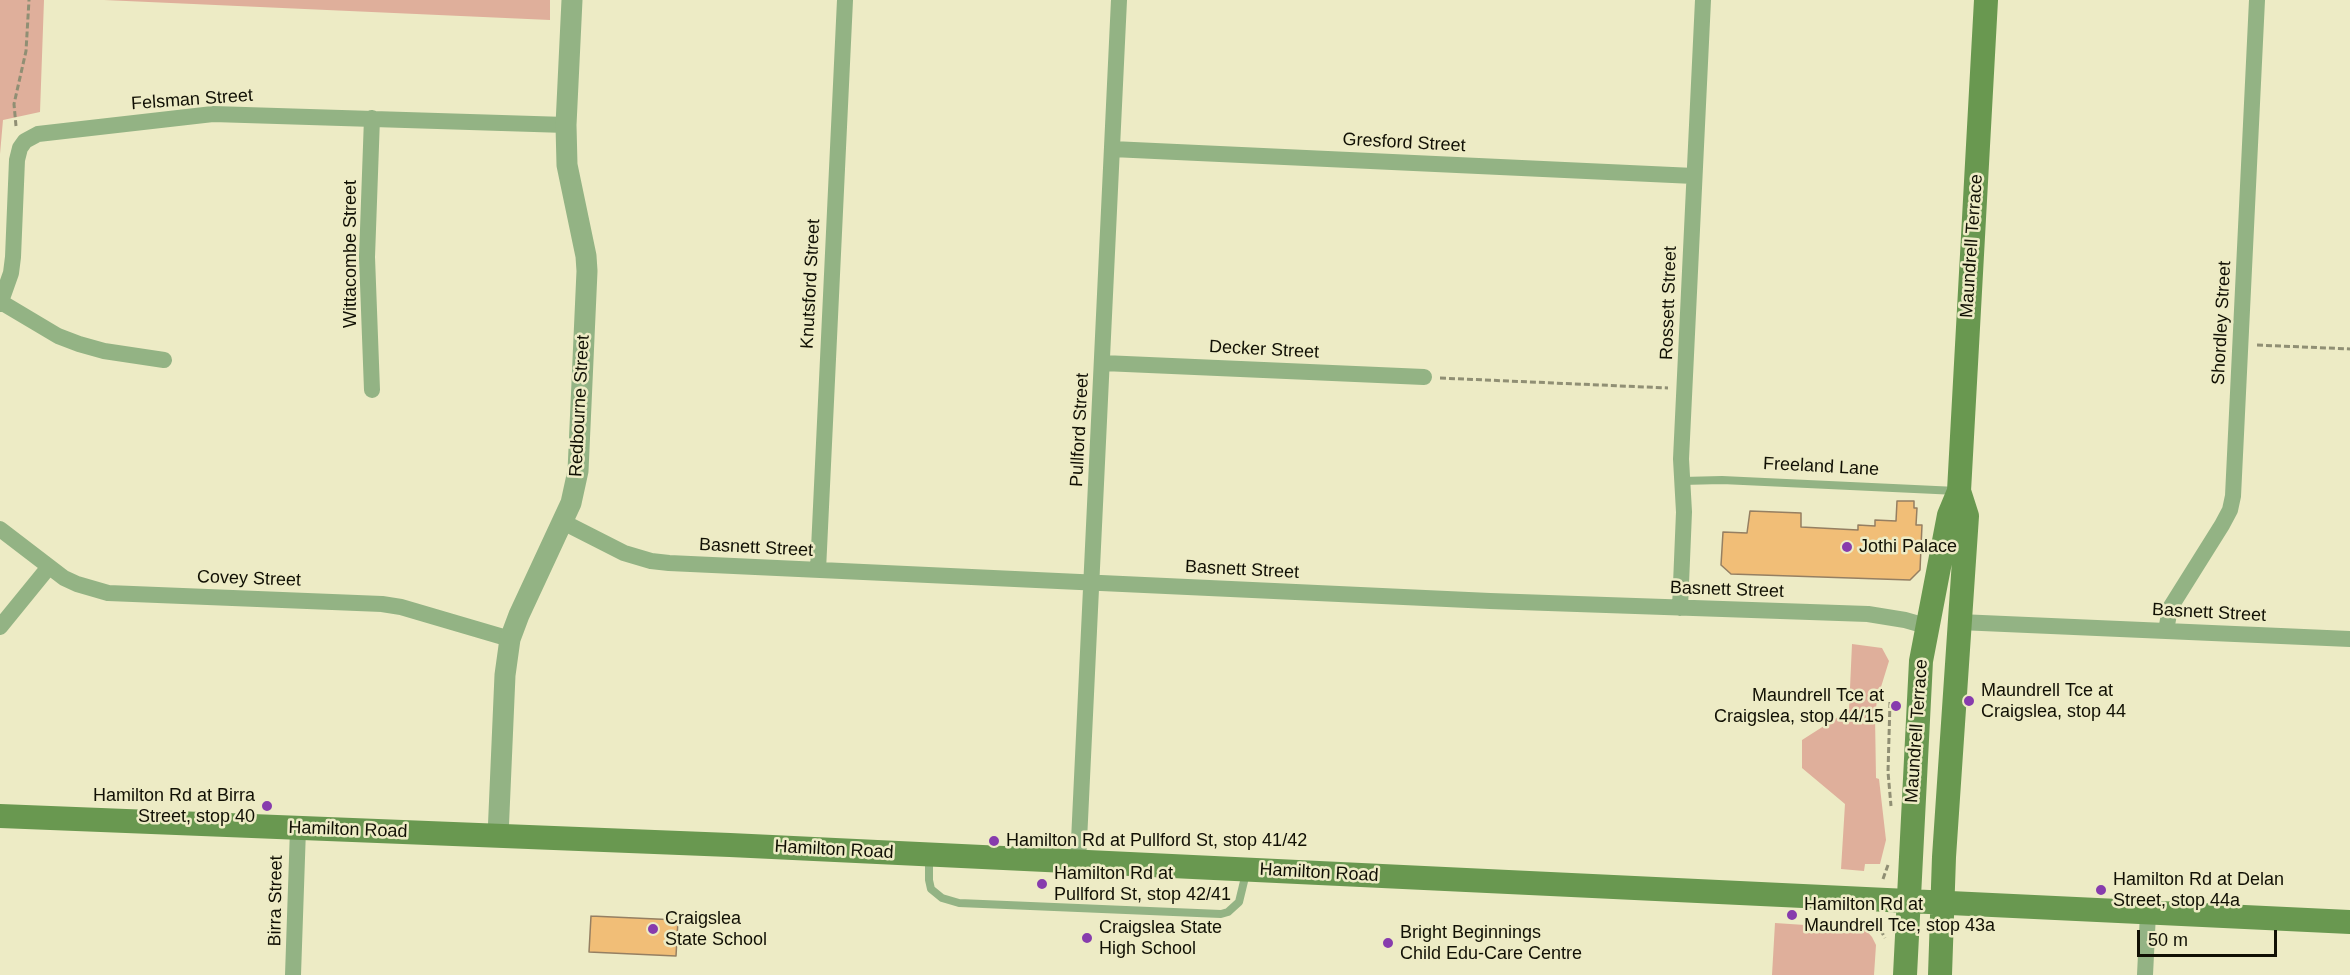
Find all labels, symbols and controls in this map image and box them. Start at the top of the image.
street label: Felsman Street [130,85,254,115]
street label: Gresford Street [1342,129,1466,157]
street label: Maundrell Terrace [1956,173,1988,319]
street label: Wittacombe Street [340,180,362,328]
street label: Knutsford Street [797,218,825,350]
street label: Rossett Street [1656,246,1682,360]
street label: Shordley Street [2208,260,2236,386]
street label: Redbourne Street [565,334,595,478]
street label: Decker Street [1208,336,1320,364]
street label: Pullford Street [1066,372,1094,488]
street label: Freeland Lane [1762,453,1880,481]
street label: Basnett Street [698,534,814,562]
place label: Jothi Palace [1859,536,1957,558]
marker: Jothi Palace [1840,540,1854,554]
street label: Basnett Street [1184,556,1300,584]
street label: Covey Street [197,566,301,592]
street label: Basnett Street [1670,577,1784,603]
street label: Basnett Street [2151,599,2267,627]
street label: Maundrell Terrace [1901,658,1933,804]
place label: Maundrell Tce at Craigslea, stop 44 [1981,680,2126,722]
place label: Maundrell Tce at Craigslea, stop 44/15 [1714,685,1884,728]
marker: Maundrell Tce at Craigslea, stop 44 [1962,694,1976,708]
marker: Maundrell Tce at Craigslea, stop 44/15 [1889,699,1903,713]
place label: Hamilton Rd at Birra Street, stop 40 [93,785,255,828]
marker: Hamilton Rd at Birra Street, stop 40 [260,799,274,813]
street label: Hamilton Road [288,817,408,843]
place label: Hamilton Rd at Pullford St, stop 41/42 [1006,830,1307,852]
marker: Hamilton Rd at Pullford St, stop 41/42 [987,834,1001,848]
street label: Hamilton Road [774,836,894,864]
street label: Birra Street [264,855,288,947]
street label: Hamilton Road [1259,859,1379,887]
place label: Hamilton Rd at Pullford St, stop 42/41 [1054,863,1231,906]
place label: Hamilton Rd at Delan Street, stop 44a [2113,869,2284,912]
marker: Hamilton Rd at Pullford St, stop 42/41 [1035,877,1049,891]
marker: Hamilton Rd at Delan Street, stop 44a [2094,883,2108,897]
place label: Hamilton Rd at Maundrell Tce, stop 43a [1804,894,1995,936]
place label: Craigslea State School [665,908,767,950]
marker: Hamilton Rd at Maundrell Tce, stop 43a [1785,908,1799,922]
place label: Craigslea State High School [1099,917,1222,960]
scale bar [2140,918,2280,956]
marker: Craigslea State School [646,922,660,936]
place label: Bright Beginnings Child Edu-Care Centre [1400,922,1582,964]
text: 50 m [2148,930,2188,950]
marker: Craigslea State High School [1080,931,1094,945]
marker: Bright Beginnings Child Edu-Care Centre [1381,936,1395,950]

